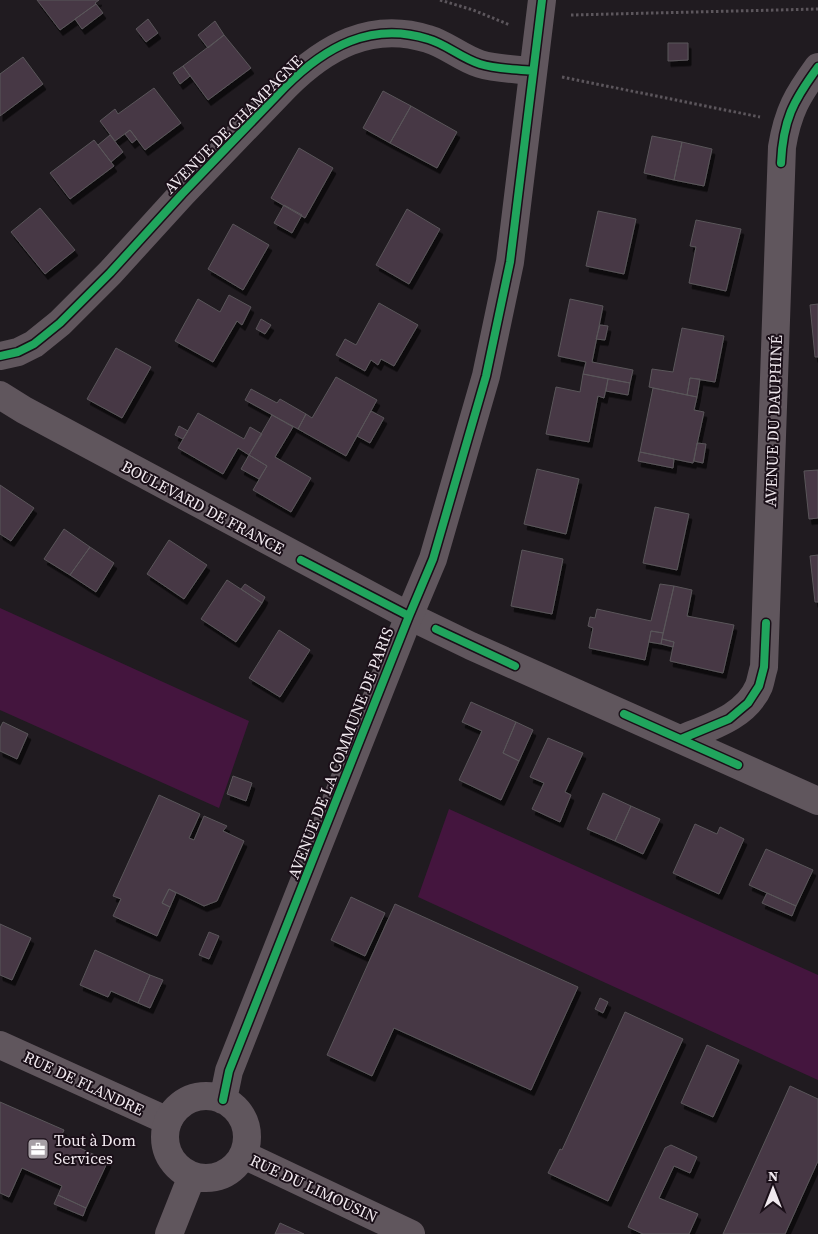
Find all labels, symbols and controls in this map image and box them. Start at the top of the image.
street label: AVENUE DE CHAMPAGNE [159,50,307,198]
street label: AVENUE DU DAUPHINÉ [759,334,787,507]
street label: BOULEVARD DE FRANCE [118,455,288,559]
street label: AVENUE DE LA COMMUNE DE PARIS [282,624,398,882]
street label: RUE DE FLANDRE [20,1045,148,1121]
place label: Tout à Dom Services [54,1129,136,1169]
office icon: Tout à Dom Services [26,1137,50,1161]
street label: RUE DU LIMOUSIN [247,1149,382,1227]
north arrow [748,1164,798,1214]
text: N [768,1166,778,1186]

